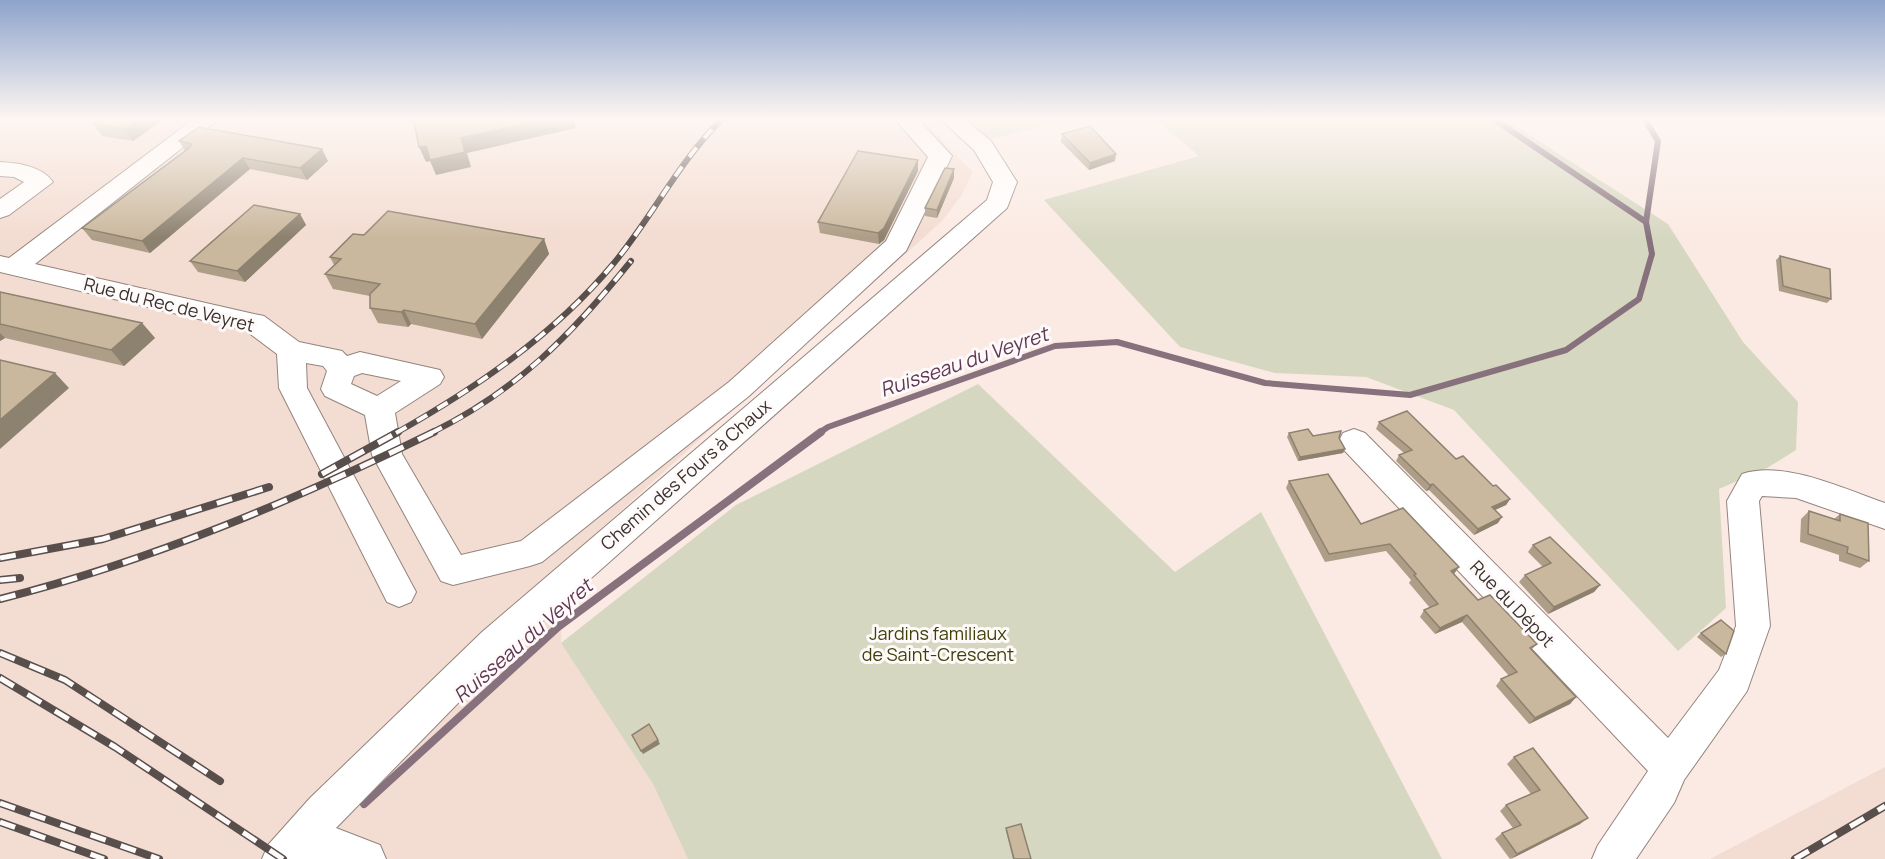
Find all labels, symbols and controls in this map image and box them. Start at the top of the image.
street label: Rue du Rec de Veyret [81,271,257,337]
water label: Ruisseau du Veyret [876,319,1053,403]
street label: Chemin des Fours à Chaux [595,393,776,555]
street label: Rue du Dépot [1465,555,1560,652]
water label: Ruisseau du Veyret [447,571,599,709]
park label: Jardins familiaux de Saint-Crescent [862,621,1014,666]

